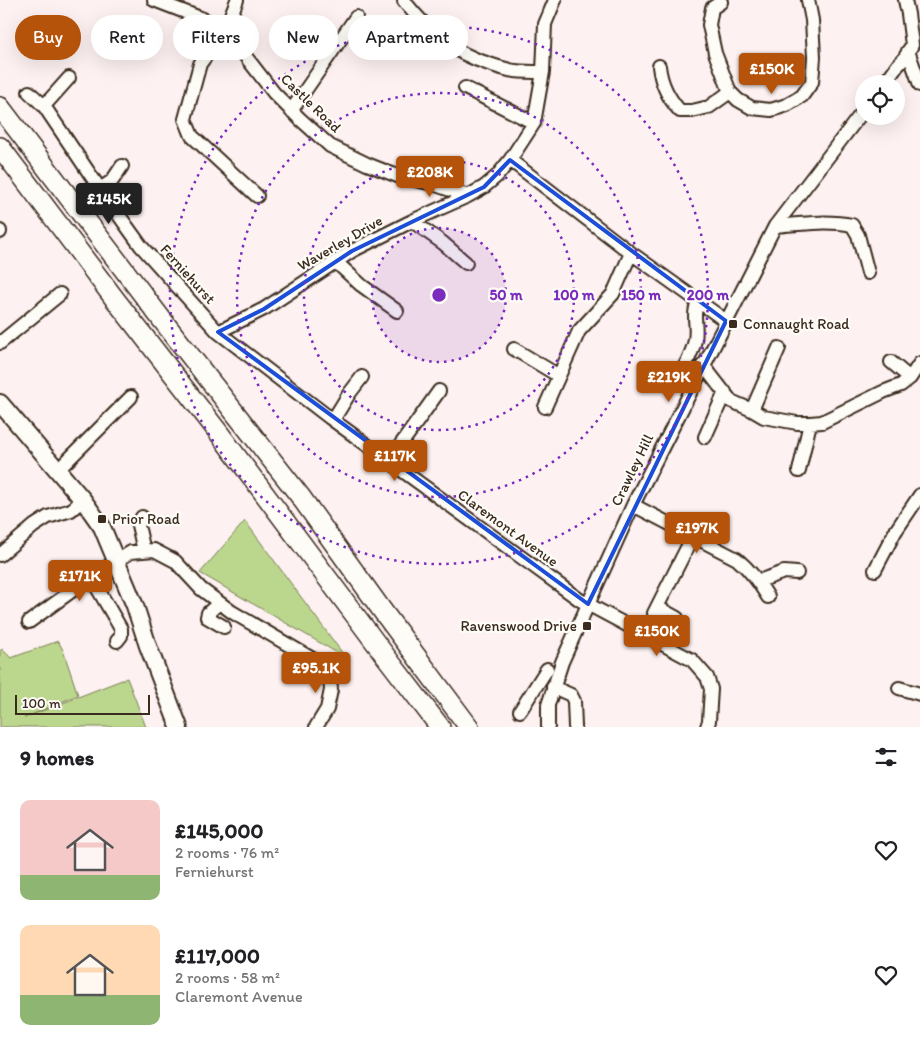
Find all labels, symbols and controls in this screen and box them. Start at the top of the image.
chip: Buy [15,15,81,60]
chip: Rent [91,15,163,60]
chip: Filters [173,15,259,60]
chip: New [269,15,338,60]
chip: Apartment [348,15,468,60]
pin: £150K [737,52,807,95]
text: £150K [750,59,794,78]
street label: Castle Road [277,70,346,137]
map controls [855,75,905,125]
button: locate [855,75,905,125]
pin: £208K [395,156,465,198]
text: £208K [407,162,453,181]
pin: £145K [74,182,144,225]
text: £145K [87,189,131,208]
street label: Waverley Drive [294,211,386,275]
street label: Ferniehurst [157,241,220,308]
centre of rings [430,286,448,304]
text: 50 m [489,286,523,304]
text: 100 m [553,286,595,304]
text: 150 m [621,286,661,304]
text: 200 m [687,286,730,304]
place label: Connaught Road [743,315,849,333]
marker: Connaught Road [727,318,739,330]
pin: £219K [634,360,704,403]
text: £219K [648,367,691,386]
street label: Crawley Hill [607,430,658,509]
pin: £117K [360,440,430,482]
text: £117K [374,446,416,465]
street label: Claremont Avenue [454,486,562,570]
place label: Prior Road [112,510,180,528]
pin: £197K [662,512,732,554]
marker: Prior Road [96,513,108,525]
text: £197K [676,518,718,537]
pin: £171K [45,560,115,602]
text: £171K [59,566,101,585]
pin: £150K [622,614,692,657]
place label: Ravenswood Drive [461,617,577,635]
marker: Ravenswood Drive [581,620,593,632]
text: £150K [635,621,679,640]
pin: £95.1K [275,652,357,694]
text: £95.1K [293,658,339,677]
scale bar [15,692,150,715]
text: 100 m [22,695,61,712]
icon: filters [872,743,900,771]
text: 9 homes [20,745,94,770]
text: £145,000 [175,818,263,843]
icon: home [60,820,120,880]
icon: heart [872,836,900,864]
text: 2 rooms · 76 m² [175,843,279,862]
text: Ferniehurst [175,862,254,881]
text: £117,000 [175,943,260,968]
icon: home [60,945,120,1005]
icon: heart [872,961,900,989]
text: 2 rooms · 58 m² [175,968,280,987]
text: Claremont Avenue [175,987,303,1006]

